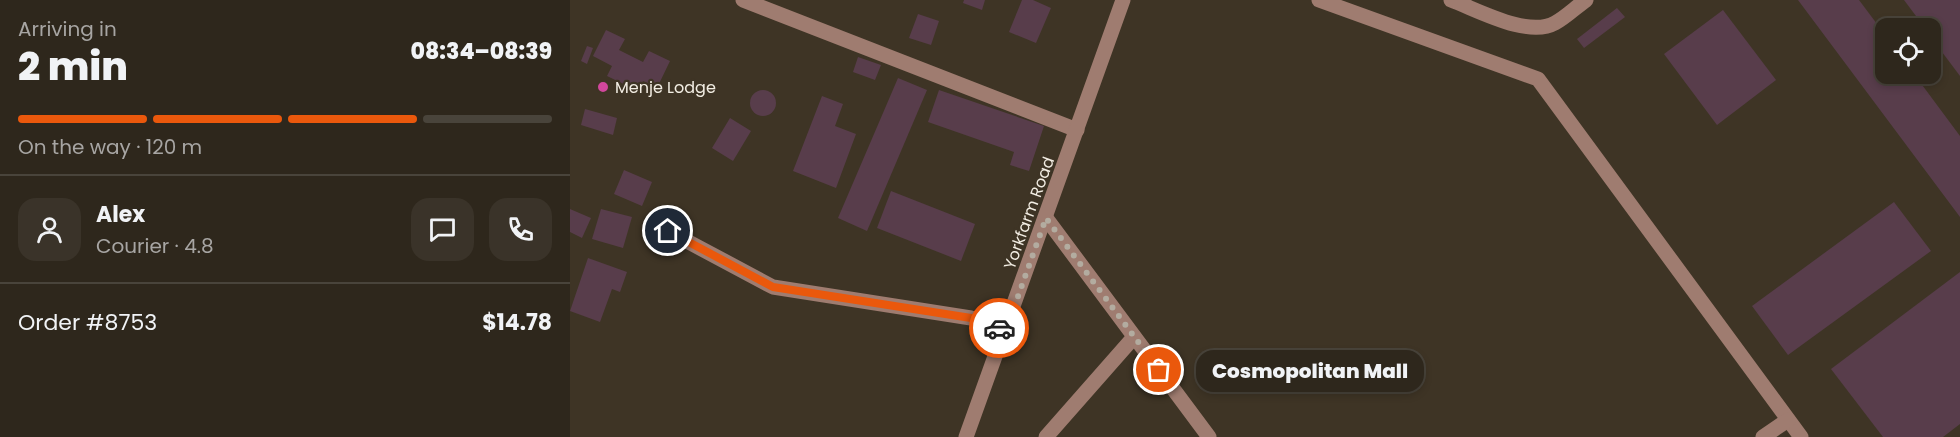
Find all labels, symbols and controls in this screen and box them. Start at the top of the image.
text: Arriving in [18,15,117,43]
map controls [1875,18,1941,84]
button: locate [1875,18,1941,84]
text: 08:34–08:39 [411,36,552,67]
text: 2 min [18,39,128,94]
place label: Menje Lodge [615,76,716,99]
marker: Menje Lodge [596,80,610,94]
text: On the way · 120 m [18,133,202,161]
street label: Yorkfarm Road [998,154,1060,272]
button: person [18,198,81,261]
button: chat [411,198,474,261]
button: phone [489,198,552,261]
text: Alex [96,199,145,230]
pin [642,205,693,256]
icon: home [651,214,684,247]
text: Courier · 4.8 [96,232,214,260]
courier [969,298,1029,358]
text: Order #8753 [18,307,157,338]
text: $14.78 [482,307,552,338]
icon: car [983,312,1016,345]
pin [1133,344,1184,395]
callout: Cosmopolitan Mall [1195,349,1423,391]
icon: bag [1142,353,1175,386]
text: Cosmopolitan Mall [1212,357,1408,385]

